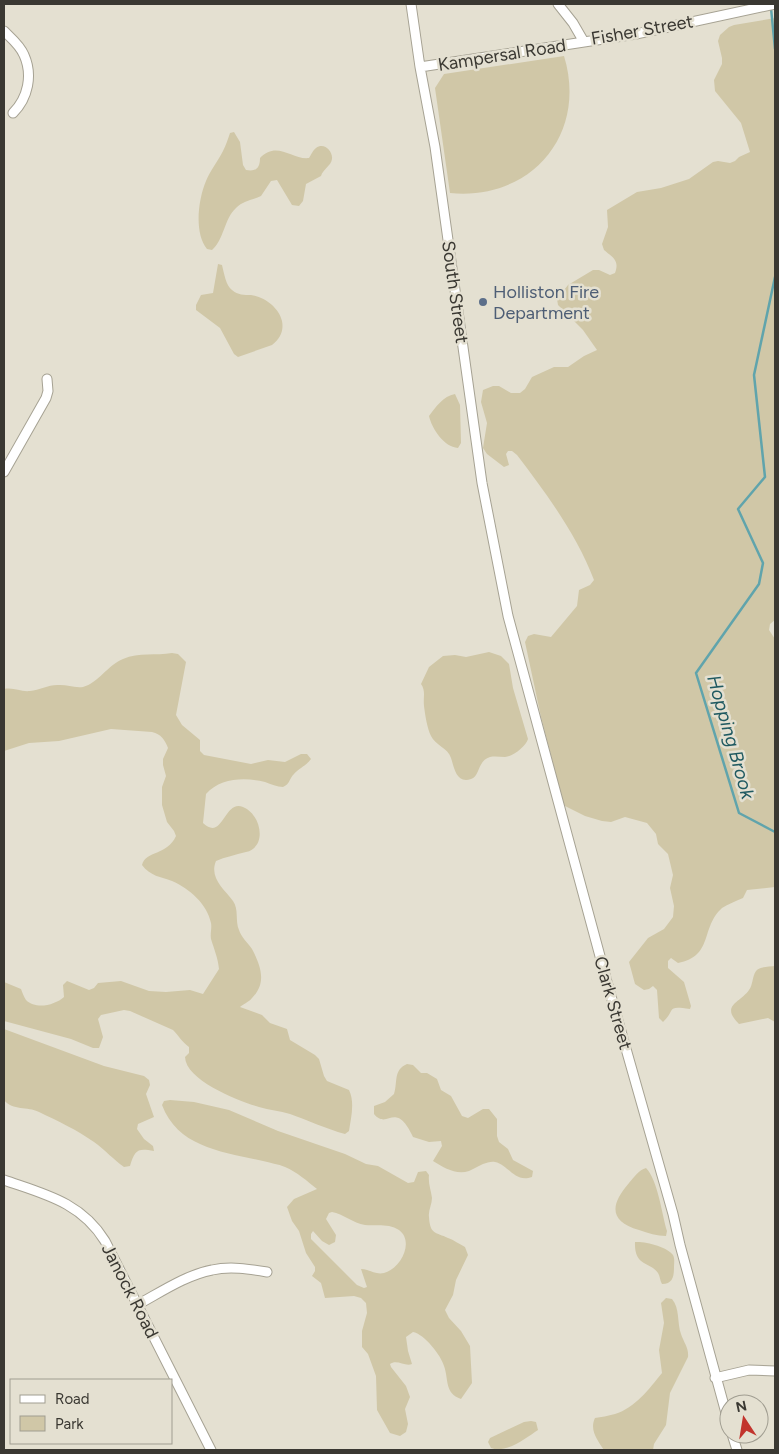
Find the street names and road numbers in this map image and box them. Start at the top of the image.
street label: Fisher Street [589,10,695,50]
street label: Kampersal Road [436,34,568,76]
street label: South Street [437,239,473,345]
street label: Clark Street [589,954,637,1052]
street label: Janock Road [97,1240,163,1342]

